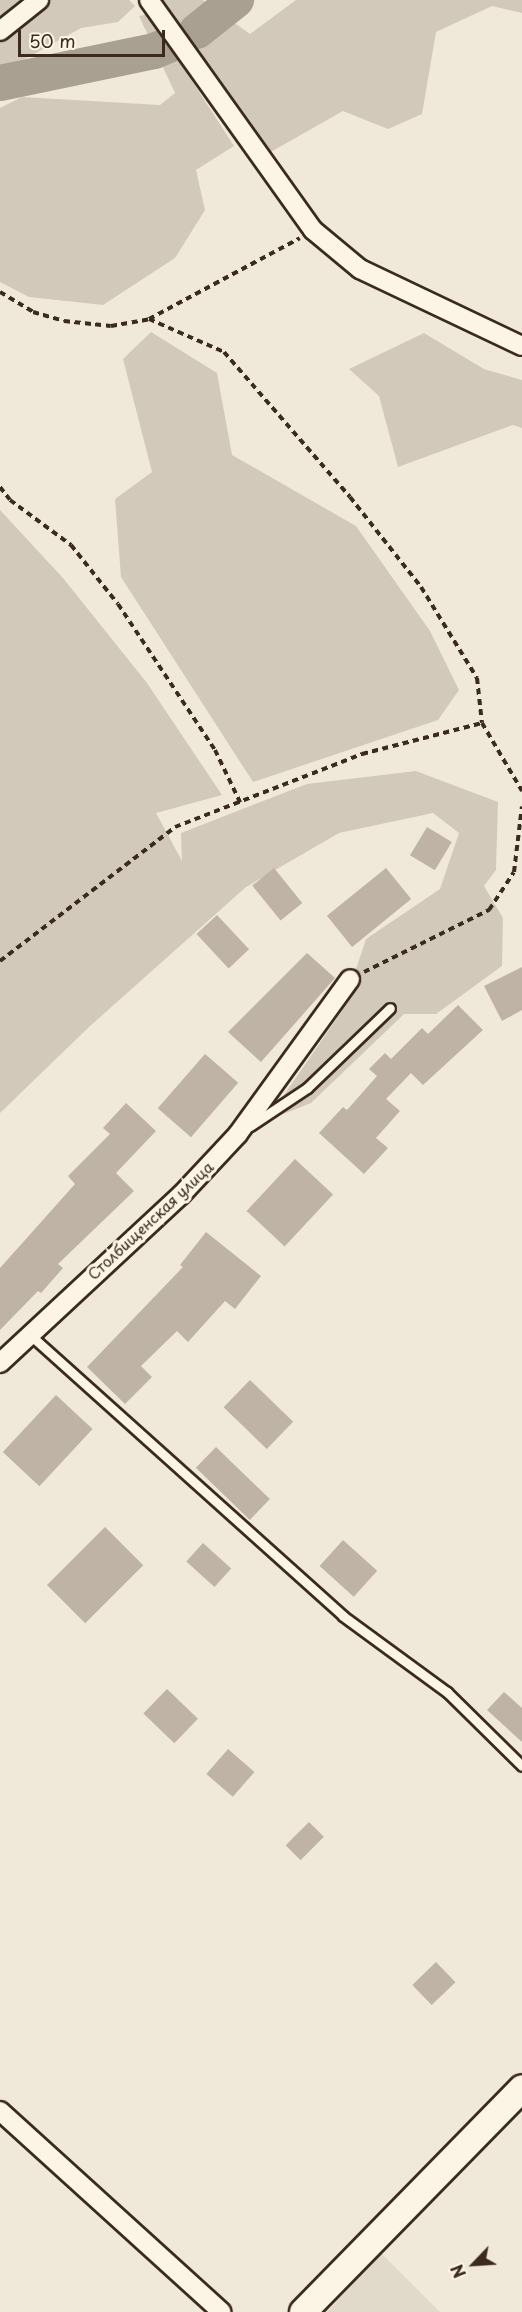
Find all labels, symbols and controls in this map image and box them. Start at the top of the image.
scale bar [21,18,168,56]
text: 50 m [29,27,76,54]
street label: Столбищенская улица [83,1157,217,1283]
north arrow [444,2234,504,2294]
text: N [444,2261,471,2282]

